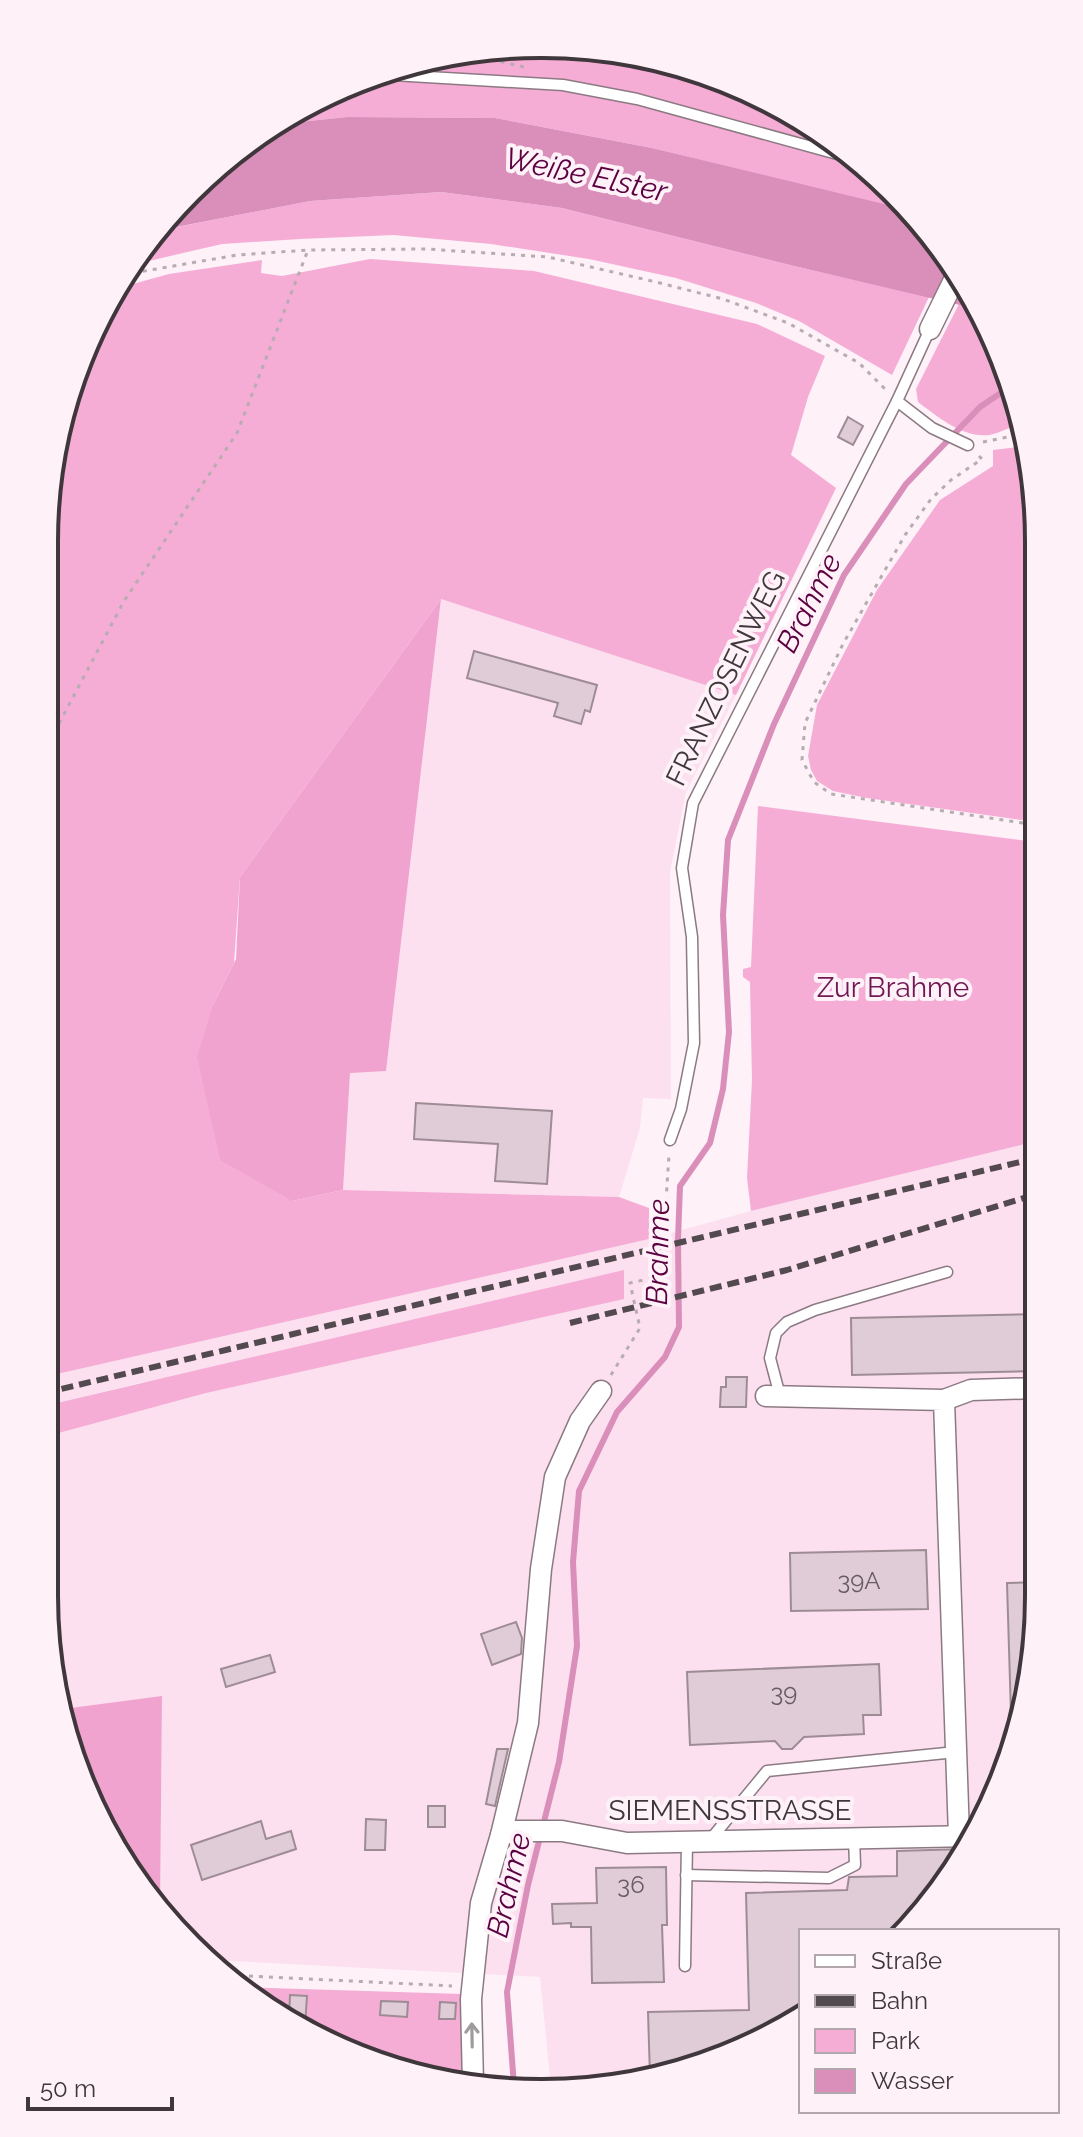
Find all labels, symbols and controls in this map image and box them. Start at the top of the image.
water label: Weiße Elster [502,140,672,209]
water label: Brahme [769,547,848,658]
street label: FRANZOSENWEG [659,565,792,791]
park label: Zur Brahme [817,971,969,1004]
water label: Brahme [639,1199,676,1305]
house number: 39A [837,1566,881,1595]
house number: 39 [771,1678,797,1707]
street label: SIEMENSSTRASSE [608,1794,852,1827]
water label: Brahme [480,1829,538,1941]
house number: 36 [617,1870,645,1899]
legend [799,1929,1059,2113]
text: Straße [871,1946,942,1975]
text: Bahn [871,1986,928,2015]
one-way arrow [464,2022,479,2049]
text: Park [871,2026,920,2055]
scale bar [28,2061,172,2111]
text: Wasser [871,2066,954,2095]
text: 50 m [40,2074,96,2103]

